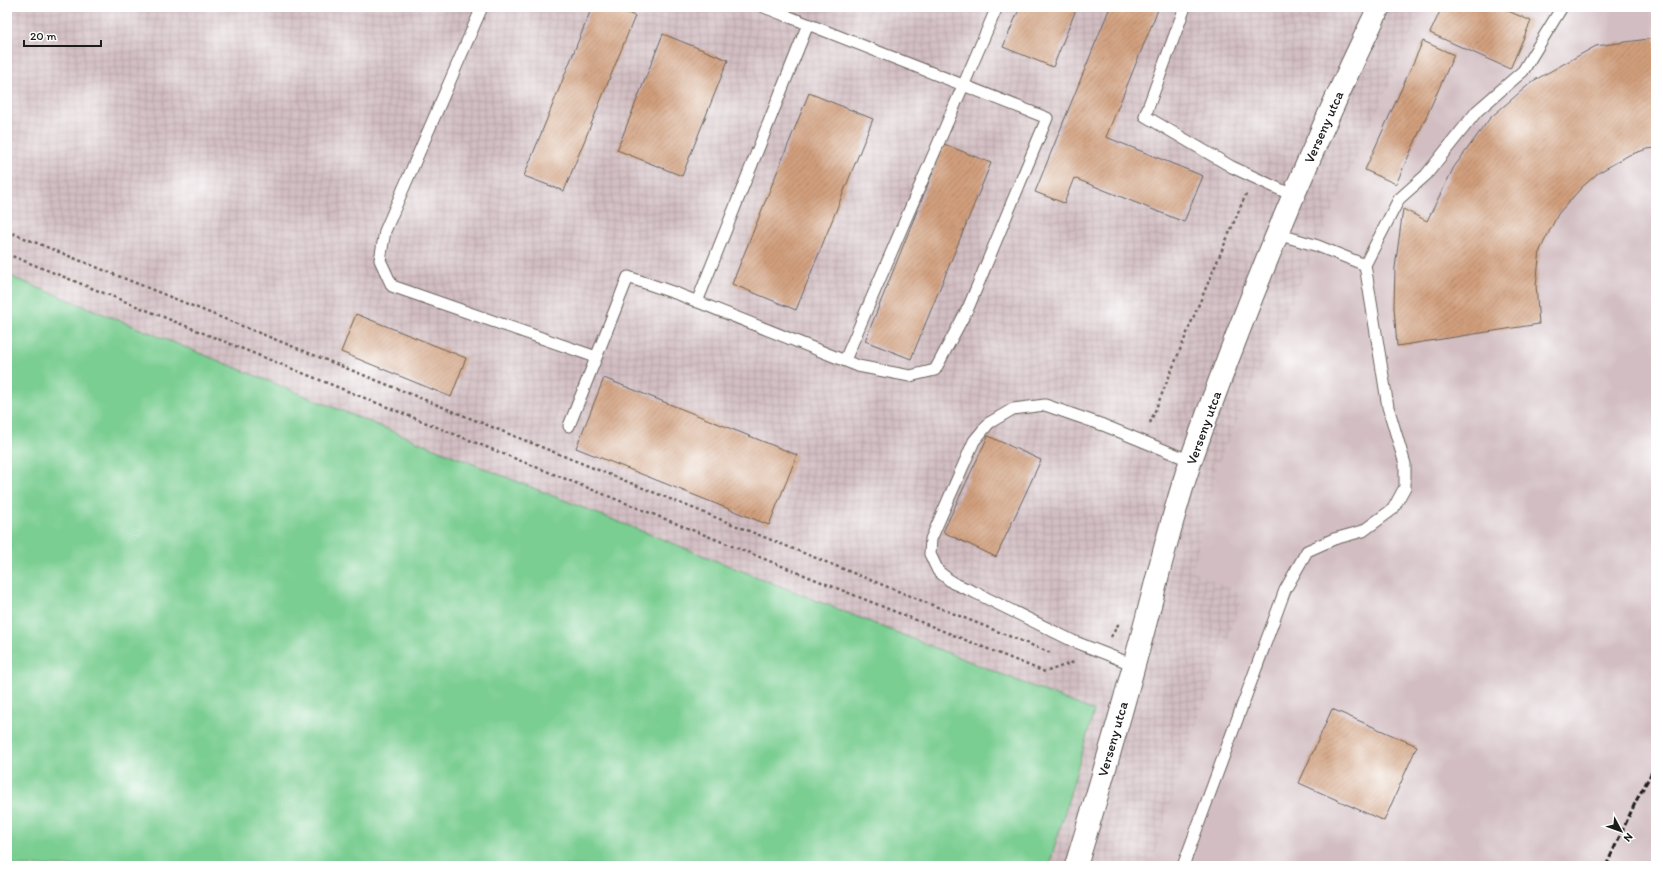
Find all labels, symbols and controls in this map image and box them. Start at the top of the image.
scale bar [24,22,101,48]
text: 20 m [30,29,57,43]
street label: Verseny utca [1301,88,1348,166]
street label: Verseny utca [1183,388,1225,467]
street label: Verseny utca [1094,699,1132,779]
north arrow [1601,811,1641,851]
text: N [1621,830,1636,844]

